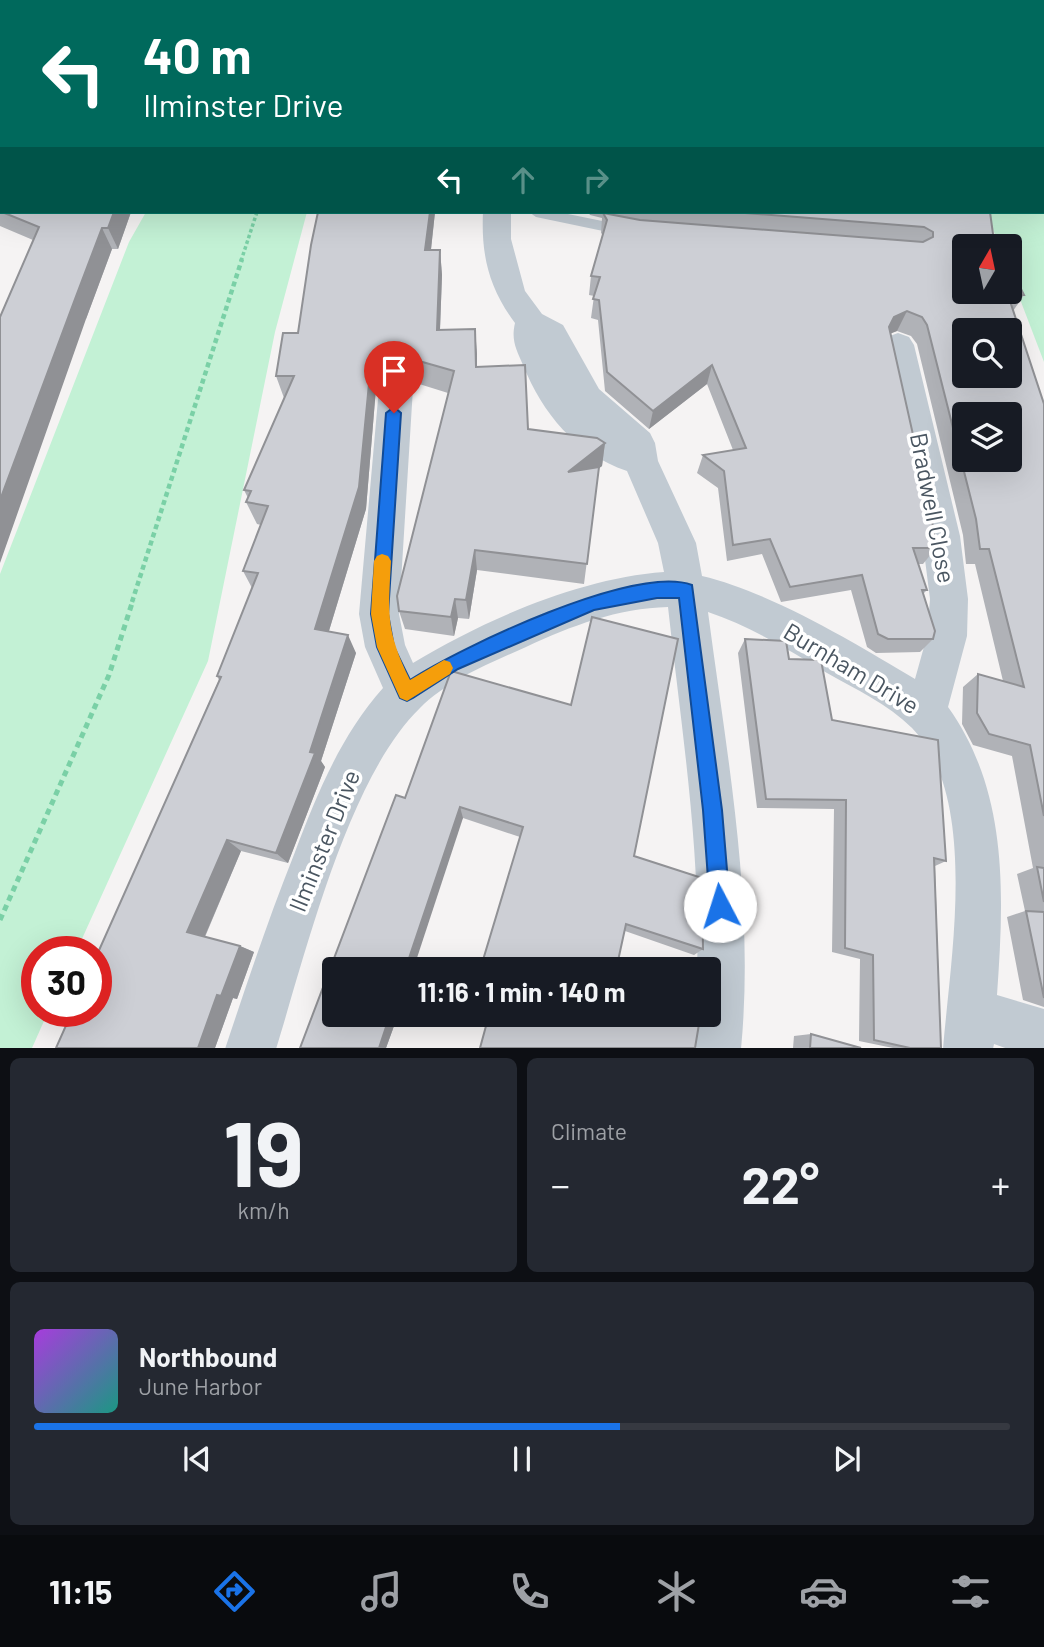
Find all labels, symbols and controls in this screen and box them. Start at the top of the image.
text: 40 m [143,25,251,84]
icon: left [28,28,119,119]
text: Ilminster Drive [143,85,343,123]
icon: left [431,161,469,199]
icon: ahead [504,161,542,199]
icon: right [577,161,615,199]
north arrow [952,234,1022,304]
map controls [952,234,1022,472]
button: search [952,318,1022,388]
pin [364,341,424,413]
icon: arrive [375,352,413,390]
button: layers [952,402,1022,472]
street label: Bradwell Close [905,430,962,585]
street label: Burnham Drive [779,616,925,719]
street label: Ilminster Drive [282,765,365,916]
position arrow [683,869,757,943]
speed limit sign: 30 [21,936,112,1027]
text: 11:16 · 1 min · 140 m [418,976,625,1007]
text: 19 [223,1096,304,1205]
text: Climate [551,1117,627,1145]
text: 22° [742,1152,819,1214]
text: − [551,1161,570,1207]
text: + [991,1161,1010,1207]
text: km/h [237,1196,290,1224]
text: Northbound [139,1341,277,1372]
text: June Harbor [139,1372,262,1400]
icon: previous [178,1440,216,1478]
icon: pause [503,1440,541,1478]
icon: next [828,1440,866,1478]
icon: directions [210,1567,259,1616]
icon: music [357,1567,406,1616]
icon: phone [505,1567,554,1616]
icon: climate [652,1567,701,1616]
icon: car [799,1567,848,1616]
icon: filters [946,1567,995,1616]
text: 11:15 [49,1572,112,1610]

